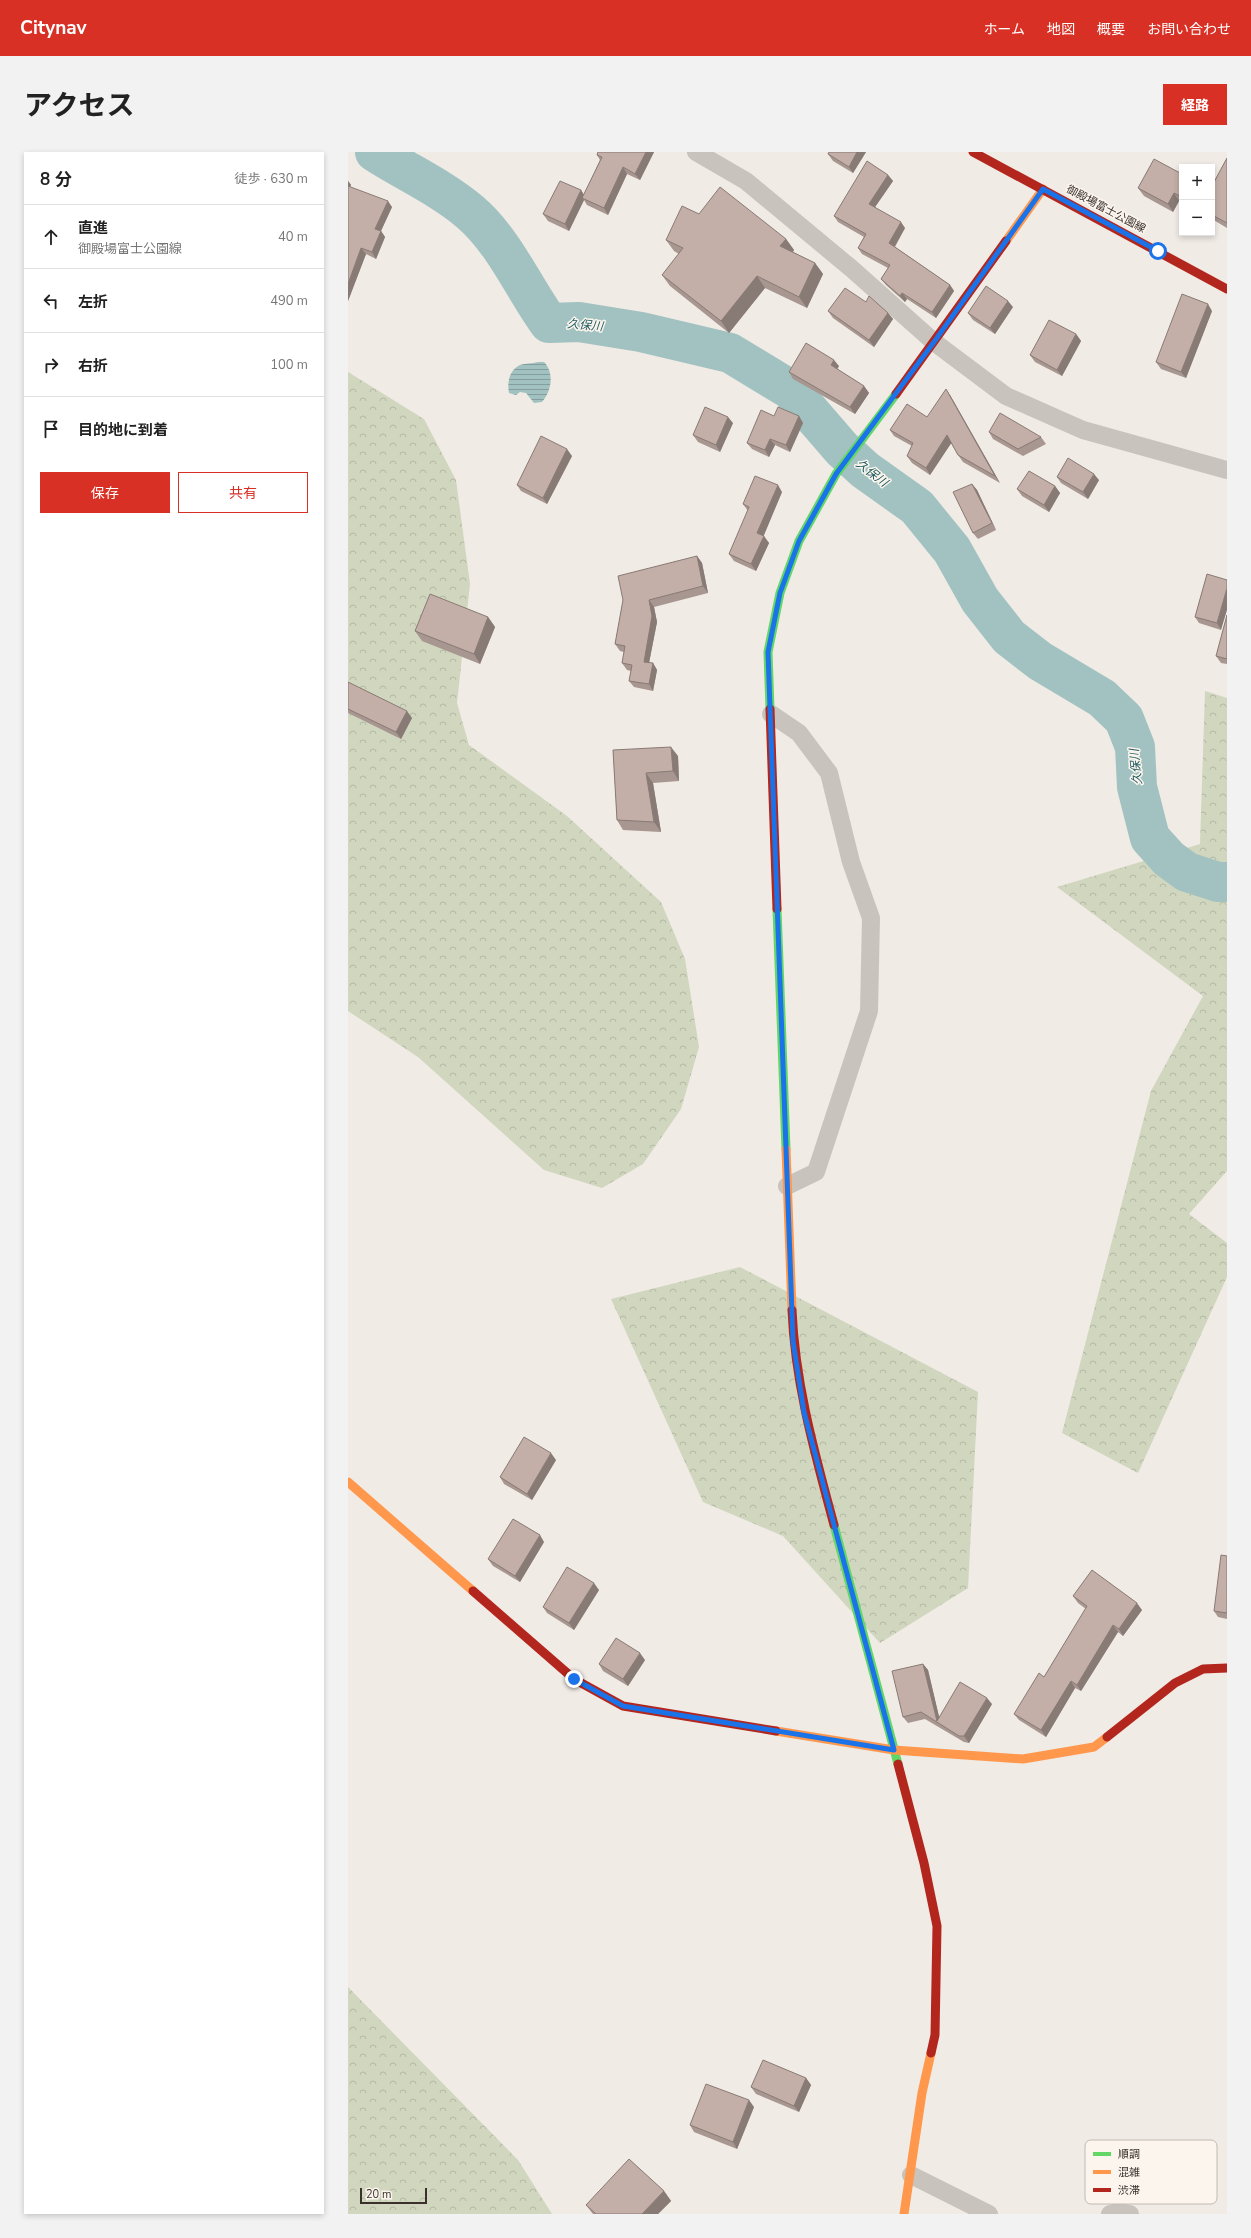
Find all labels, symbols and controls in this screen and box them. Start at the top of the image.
text: Citynav [20,15,87,41]
text: ホーム [983,20,1025,39]
text: 地図 [1047,20,1075,39]
text: 概要 [1097,20,1125,39]
text: お問い合わせ [1147,20,1231,39]
button: 経路 [1163,84,1227,125]
text: アクセス [24,87,135,125]
map controls [1179,164,1215,236]
button: + [1179,164,1215,200]
text: 8 分 [40,168,72,191]
text: 徒歩 · 630 m [234,170,308,188]
street label: 御殿場富士公園線 [1063,181,1148,236]
button: − [1179,200,1215,236]
text: 直進 [78,218,108,238]
icon: ahead [40,226,62,248]
text: 40 m [278,228,308,246]
text: 御殿場富士公園線 [78,240,182,258]
route start [1149,242,1167,260]
icon: left [40,290,62,312]
text: 左折 [78,292,108,312]
text: 490 m [270,292,308,310]
water label: 久保川 [566,315,606,335]
icon: right [40,354,62,376]
text: 右折 [78,356,108,376]
text: 100 m [270,356,308,374]
icon: arrive [40,418,62,440]
text: 目的地に到着 [78,420,168,440]
water label: 久保川 [853,456,893,492]
button: 保存 [40,472,170,513]
button: 共有 [178,472,308,513]
water label: 久保川 [1126,746,1146,786]
route end [565,1670,583,1688]
legend [1085,2140,1217,2204]
text: 順調 [1118,2147,1140,2162]
text: 混雑 [1118,2165,1140,2180]
text: 渋滞 [1118,2183,1140,2198]
scale bar [360,2186,427,2205]
text: 20 m [366,2187,391,2202]

